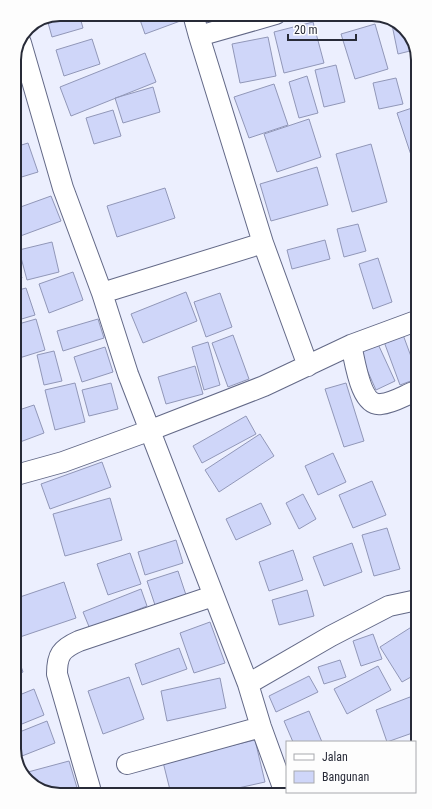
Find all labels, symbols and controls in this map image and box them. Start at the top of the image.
scale bar [288,16,356,42]
text: 20 m [294,23,318,37]
legend [286,741,416,793]
text: Jalan [322,750,348,764]
text: Bangunan [322,770,369,784]

